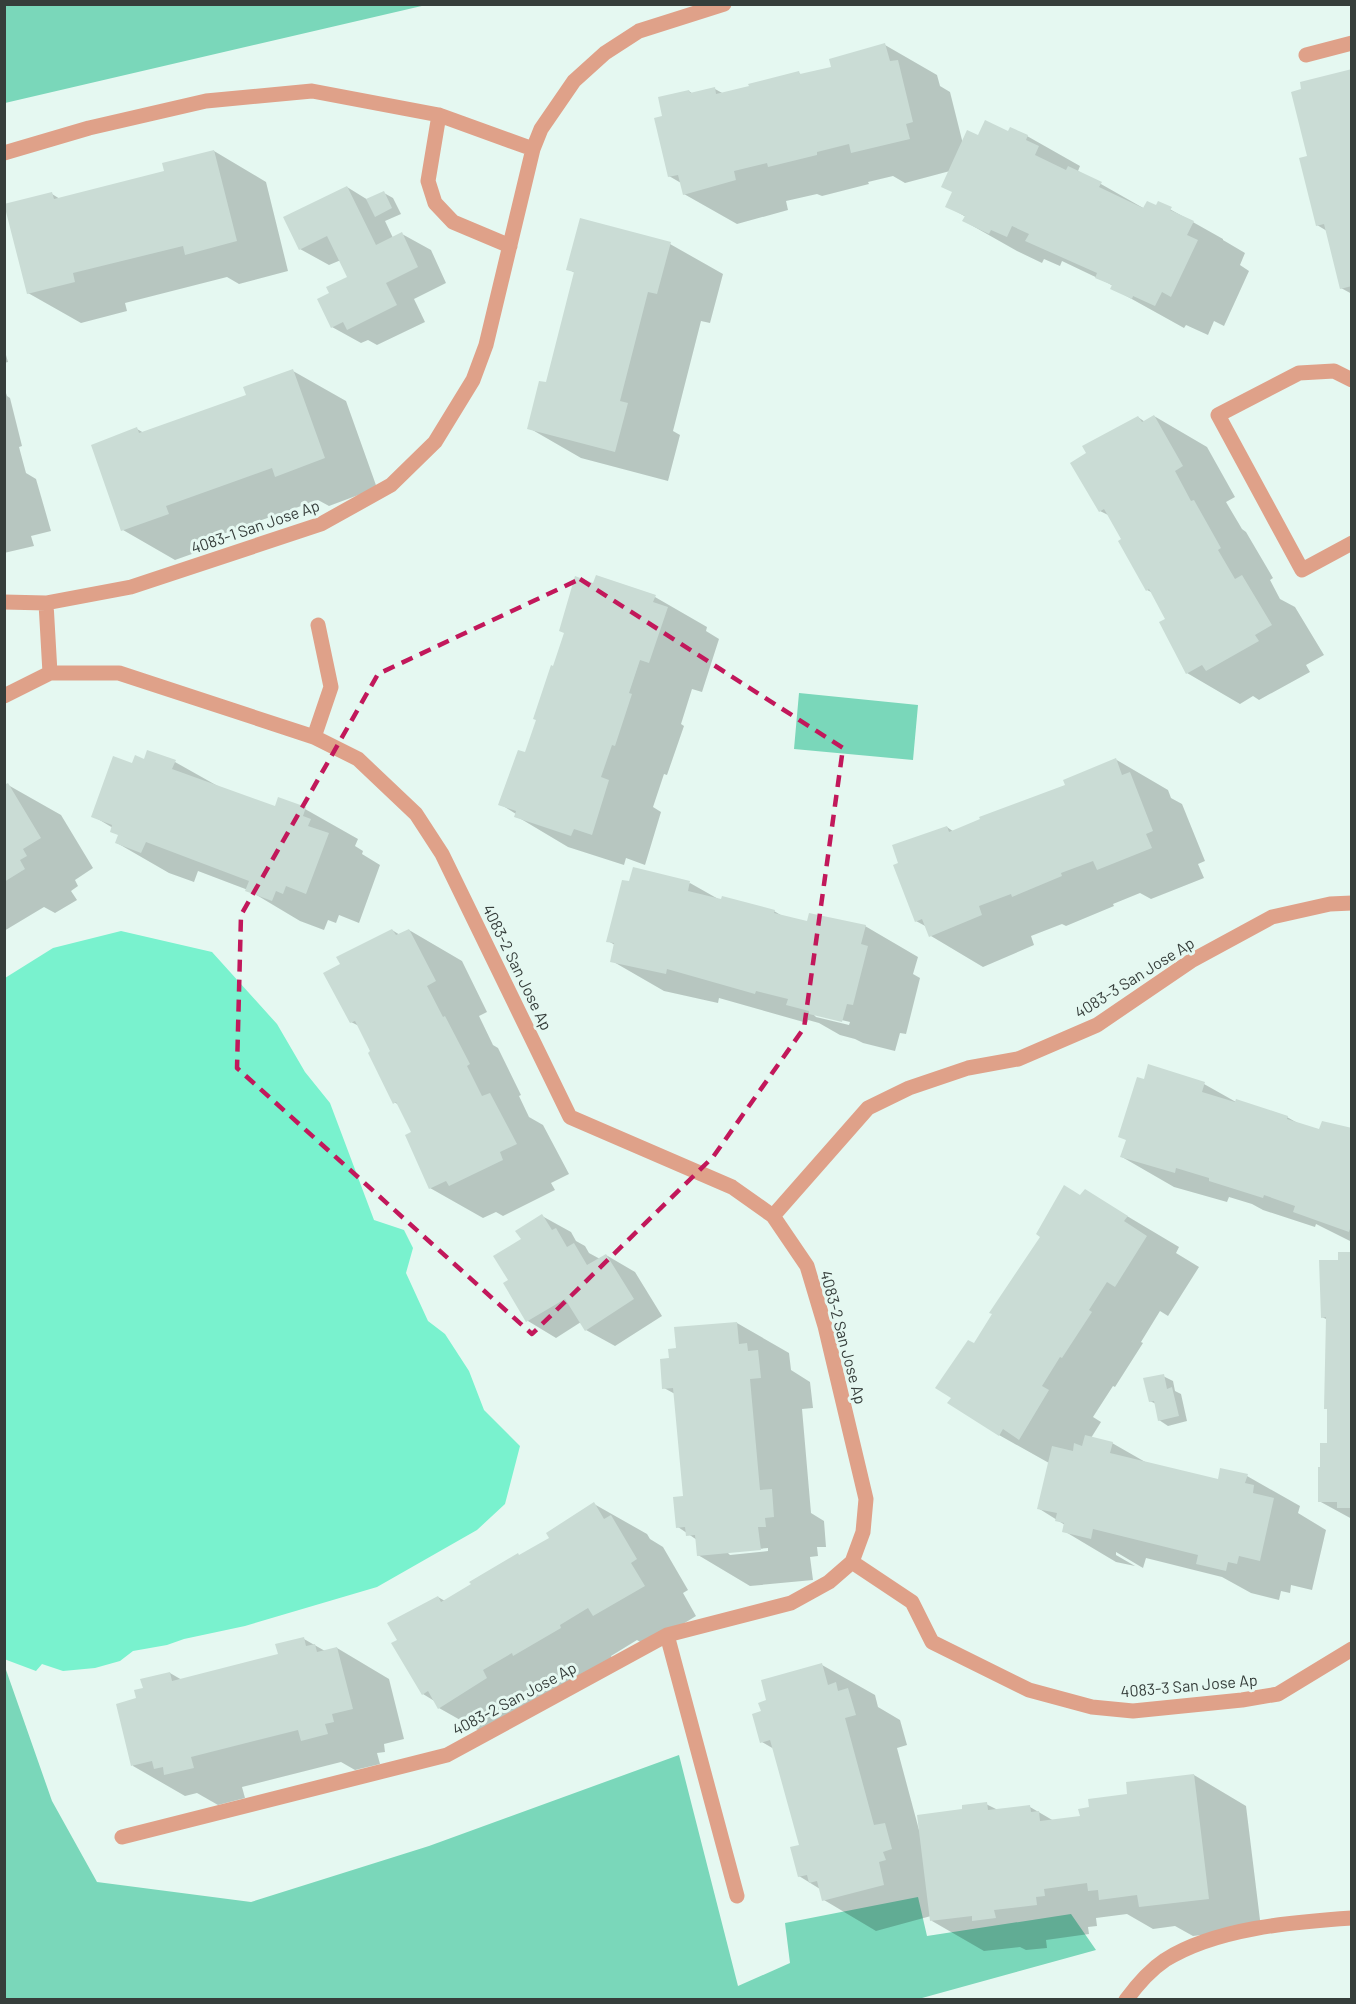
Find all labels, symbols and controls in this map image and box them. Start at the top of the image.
street label: 4083-1 San Jose Ap [188,495,322,557]
street label: 4083-2 San Jose Ap [479,901,557,1033]
street label: 4083-3 San Jose Ap [1071,933,1197,1021]
street label: 4083-2 San Jose Ap [817,1268,871,1406]
street label: 4083-2 San Jose Ap [449,1657,579,1739]
street label: 4083-3 San Jose Ap [1120,1670,1258,1700]

